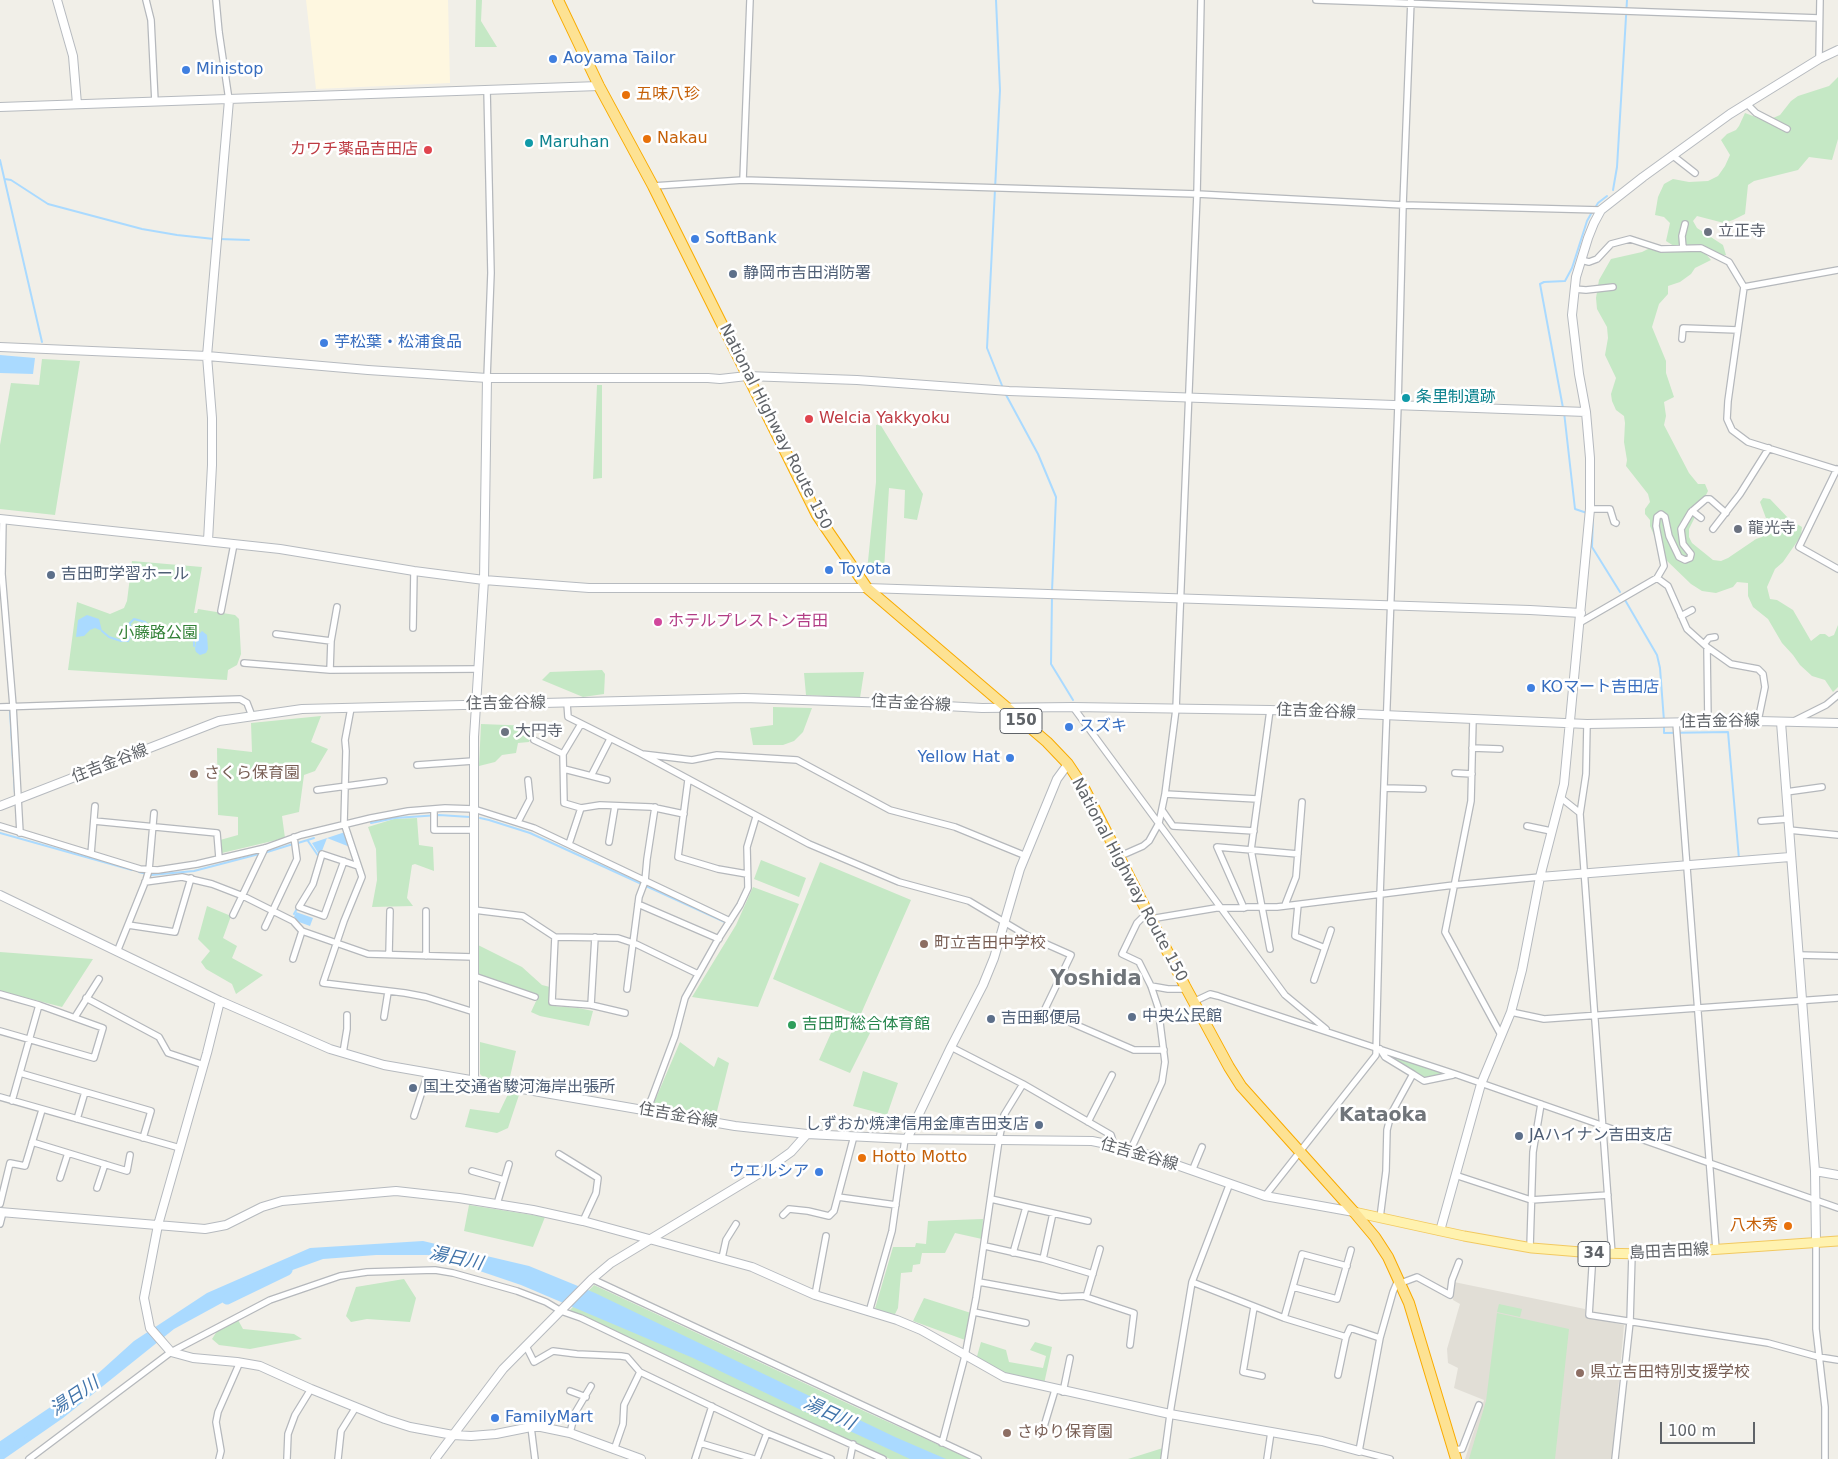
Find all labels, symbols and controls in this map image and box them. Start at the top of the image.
place label: Aoyama Tailor [563,49,675,69]
marker: Aoyama Tailor [547,53,559,65]
place label: Ministop [196,60,263,80]
marker: Ministop [180,64,192,76]
place label: 五味八珍 [636,85,700,105]
marker: 五味八珍 [620,89,632,101]
place label: Nakau [657,129,708,149]
place label: Maruhan [539,133,609,153]
marker: Nakau [641,133,653,145]
marker: Maruhan [523,137,535,149]
place label: カワチ薬品吉田店 [290,140,418,160]
marker: カワチ薬品吉田店 [422,144,434,156]
place label: 立正寺 [1718,222,1766,242]
marker: 立正寺 [1702,226,1714,238]
place label: SoftBank [705,229,777,249]
marker: SoftBank [689,233,701,245]
place label: 静岡市吉田消防署 [743,264,871,284]
marker: 静岡市吉田消防署 [727,268,739,280]
street label: National Highway Route 150 [715,321,835,533]
place label: 芋松葉・松浦食品 [334,333,462,353]
marker: 芋松葉・松浦食品 [318,337,330,349]
place label: 条里制遺跡 [1416,388,1496,408]
marker: 条里制遺跡 [1400,392,1412,404]
place label: Welcia Yakkyoku [819,409,950,429]
marker: Welcia Yakkyoku [803,413,815,425]
place label: 龍光寺 [1748,519,1796,539]
marker: 龍光寺 [1732,523,1744,535]
place label: Toyota [839,560,891,580]
marker: Toyota [823,564,835,576]
place label: 吉田町学習ホール [61,565,189,585]
marker: 吉田町学習ホール [45,569,57,581]
place label: ホテルプレストン吉田 [668,612,828,632]
marker: ホテルプレストン吉田 [652,616,664,628]
park label: 小藤路公園 [118,624,198,644]
place label: KOマート吉田店 [1541,678,1659,698]
marker: KOマート吉田店 [1525,682,1537,694]
street label: 住吉金谷線 [871,692,951,716]
street label: 住吉金谷線 [466,694,546,714]
street label: 住吉金谷線 [1276,701,1356,723]
road number: 150 [1000,708,1042,734]
street label: 住吉金谷線 [1680,712,1760,732]
place label: スズキ [1079,717,1127,737]
marker: スズキ [1063,721,1075,733]
place label: 大円寺 [515,722,563,742]
marker: 大円寺 [499,726,511,738]
street label: 住吉金谷線 [69,741,151,787]
place label: Yellow Hat [918,748,1000,768]
marker: Yellow Hat [1004,752,1016,764]
place label: さくら保育園 [204,764,300,784]
marker: さくら保育園 [188,768,200,780]
street label: National Highway Route 150 [1067,775,1191,985]
place label: 町立吉田中学校 [934,934,1046,954]
marker: 町立吉田中学校 [918,938,930,950]
district label: Yoshida [1050,967,1142,993]
place label: 中央公民館 [1142,1007,1222,1027]
place label: 吉田郵便局 [1001,1009,1081,1029]
marker: 中央公民館 [1126,1011,1138,1023]
marker: 吉田郵便局 [985,1013,997,1025]
place label: 吉田町総合体育館 [802,1015,930,1035]
marker: 吉田町総合体育館 [786,1019,798,1031]
place label: 国土交通省駿河海岸出張所 [423,1078,615,1098]
marker: 国土交通省駿河海岸出張所 [407,1082,419,1094]
street label: 住吉金谷線 [637,1100,719,1132]
district label: Kataoka [1339,1105,1427,1127]
place label: しずおか焼津信用金庫吉田支店 [805,1115,1029,1135]
marker: しずおか焼津信用金庫吉田支店 [1033,1119,1045,1131]
place label: JAハイナン吉田支店 [1529,1126,1672,1146]
marker: JAハイナン吉田支店 [1513,1130,1525,1142]
street label: 住吉金谷線 [1098,1135,1180,1175]
place label: Hotto Motto [872,1148,967,1168]
marker: Hotto Motto [856,1152,868,1164]
place label: ウエルシア [729,1162,809,1182]
marker: ウエルシア [813,1166,825,1178]
place label: 八木秀 [1730,1216,1778,1236]
marker: 八木秀 [1782,1220,1794,1232]
street label: 島田吉田線 [1629,1240,1709,1264]
road number: 34 [1578,1242,1610,1266]
water label: 湯日川 [427,1243,485,1275]
place label: 県立吉田特別支援学校 [1590,1363,1750,1383]
marker: 県立吉田特別支援学校 [1574,1367,1586,1379]
water label: 湯日川 [47,1373,103,1421]
water label: 湯日川 [800,1393,858,1435]
place label: FamilyMart [505,1408,593,1428]
marker: FamilyMart [489,1412,501,1424]
scale bar [1663,1412,1758,1444]
text: 100 m [1668,1422,1716,1440]
place label: さゆり保育園 [1017,1423,1113,1443]
marker: さゆり保育園 [1001,1427,1013,1439]

